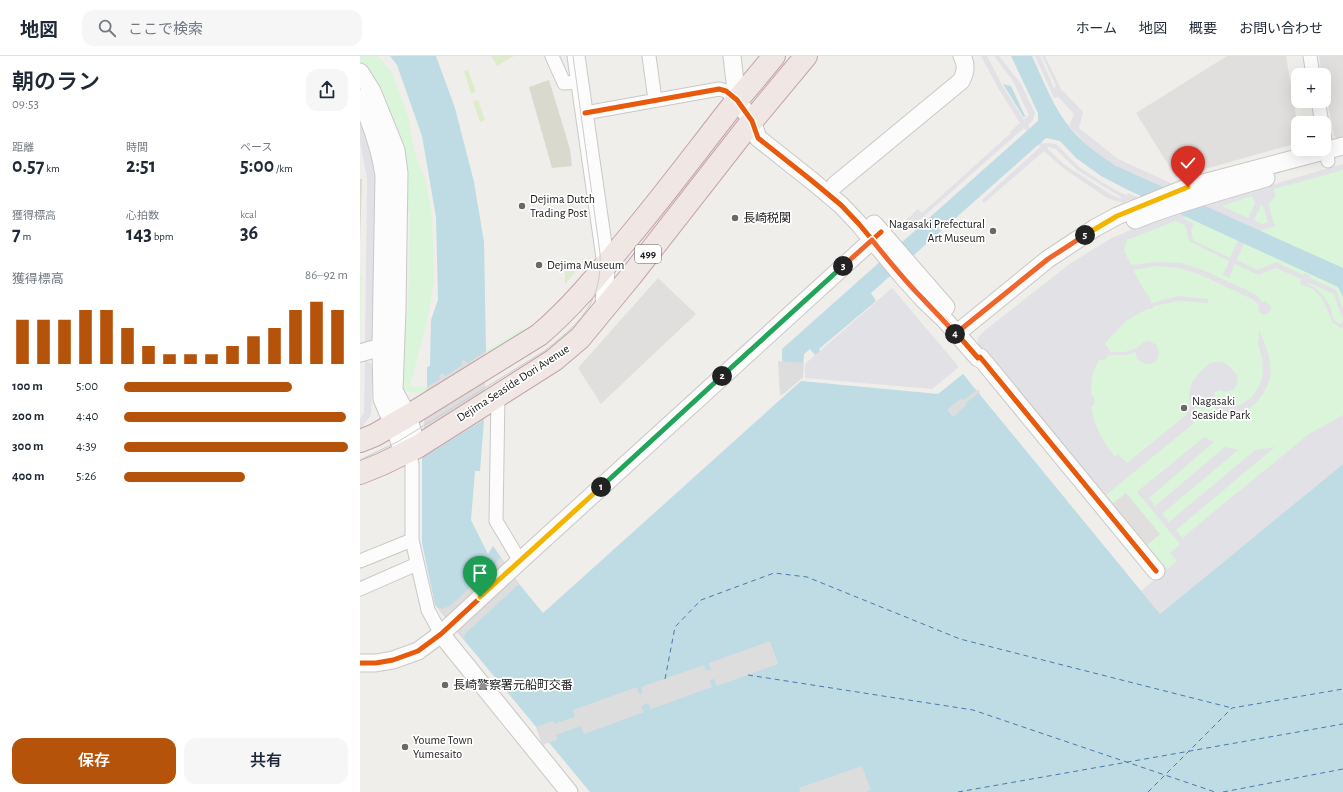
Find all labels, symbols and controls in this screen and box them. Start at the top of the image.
search box [82,10,362,46]
icon: search [96,17,118,39]
text: 地図 [20,21,58,40]
text: ここで検索 [128,22,203,37]
text: ホーム [1075,22,1117,36]
text: 地図 [1139,22,1167,36]
text: 概要 [1189,22,1217,36]
text: お問い合わせ [1239,22,1323,36]
map controls [1291,68,1331,156]
button: + [1291,68,1331,108]
button: share [306,69,348,111]
text: 朝のラン [12,71,100,93]
text: 09:53 [12,98,39,111]
button: − [1291,116,1331,156]
text: 距離 [12,142,34,153]
text: 時間 [126,142,148,153]
text: ペース [240,142,272,153]
pin [1171,146,1205,187]
icon: check [1177,152,1199,174]
text: 0.57 [12,156,44,176]
text: 2:51 [126,156,156,176]
text: 5:00 [240,156,274,176]
text: km [44,163,60,174]
text: /km [274,163,293,174]
place label: Dejima Dutch Trading Post [530,193,595,219]
marker: Dejima Dutch Trading Post [517,201,527,211]
text: kcal [240,209,257,220]
text: 獲得標高 [12,210,56,221]
text: 心拍数 [126,210,159,221]
place label: 長崎税関 [743,211,791,224]
marker: 長崎税関 [730,213,740,223]
place label: Nagasaki Prefectural Art Museum [889,218,985,244]
text: 36 [240,223,258,243]
text: 7 [12,224,21,244]
text: 143 [126,224,152,244]
pin: 5 [1075,225,1095,245]
marker: Nagasaki Prefectural Art Museum [988,226,998,236]
text: 5 [1083,229,1087,240]
text: m [21,231,31,242]
text: bpm [152,231,174,242]
road number: 499 [635,245,661,263]
pin: 3 [833,256,853,276]
place label: Dejima Museum [547,259,624,272]
marker: Dejima Museum [534,260,544,270]
text: 3 [841,260,845,271]
text: 86–92 m [305,269,348,282]
text: 獲得標高 [12,273,64,286]
pin: 4 [945,324,965,344]
text: 4 [952,328,958,339]
street label: Dejima Seaside Dori Avenue [455,342,572,425]
pin: 2 [712,366,732,386]
text: 2 [719,370,725,381]
text: 100 m [12,380,43,393]
text: 5:00 [76,380,98,393]
place label: Nagasaki Seaside Park [1192,395,1251,421]
marker: Nagasaki Seaside Park [1179,403,1189,413]
text: 200 m [12,410,44,423]
text: 4:40 [76,410,98,423]
text: 300 m [12,440,44,453]
text: 4:39 [76,440,97,453]
text: 400 m [12,470,45,483]
text: 5:26 [76,470,96,483]
pin: 1 [591,477,611,497]
text: 1 [599,481,603,492]
pin [463,556,497,597]
icon: arrive [469,562,491,584]
place label: 長崎警察署元船町交番 [453,678,573,691]
marker: 長崎警察署元船町交番 [440,680,450,690]
place label: Youme Town Yumesaito [413,734,473,760]
button: 保存 [12,738,176,784]
button: 共有 [184,738,348,784]
marker: Youme Town Yumesaito [400,742,410,752]

